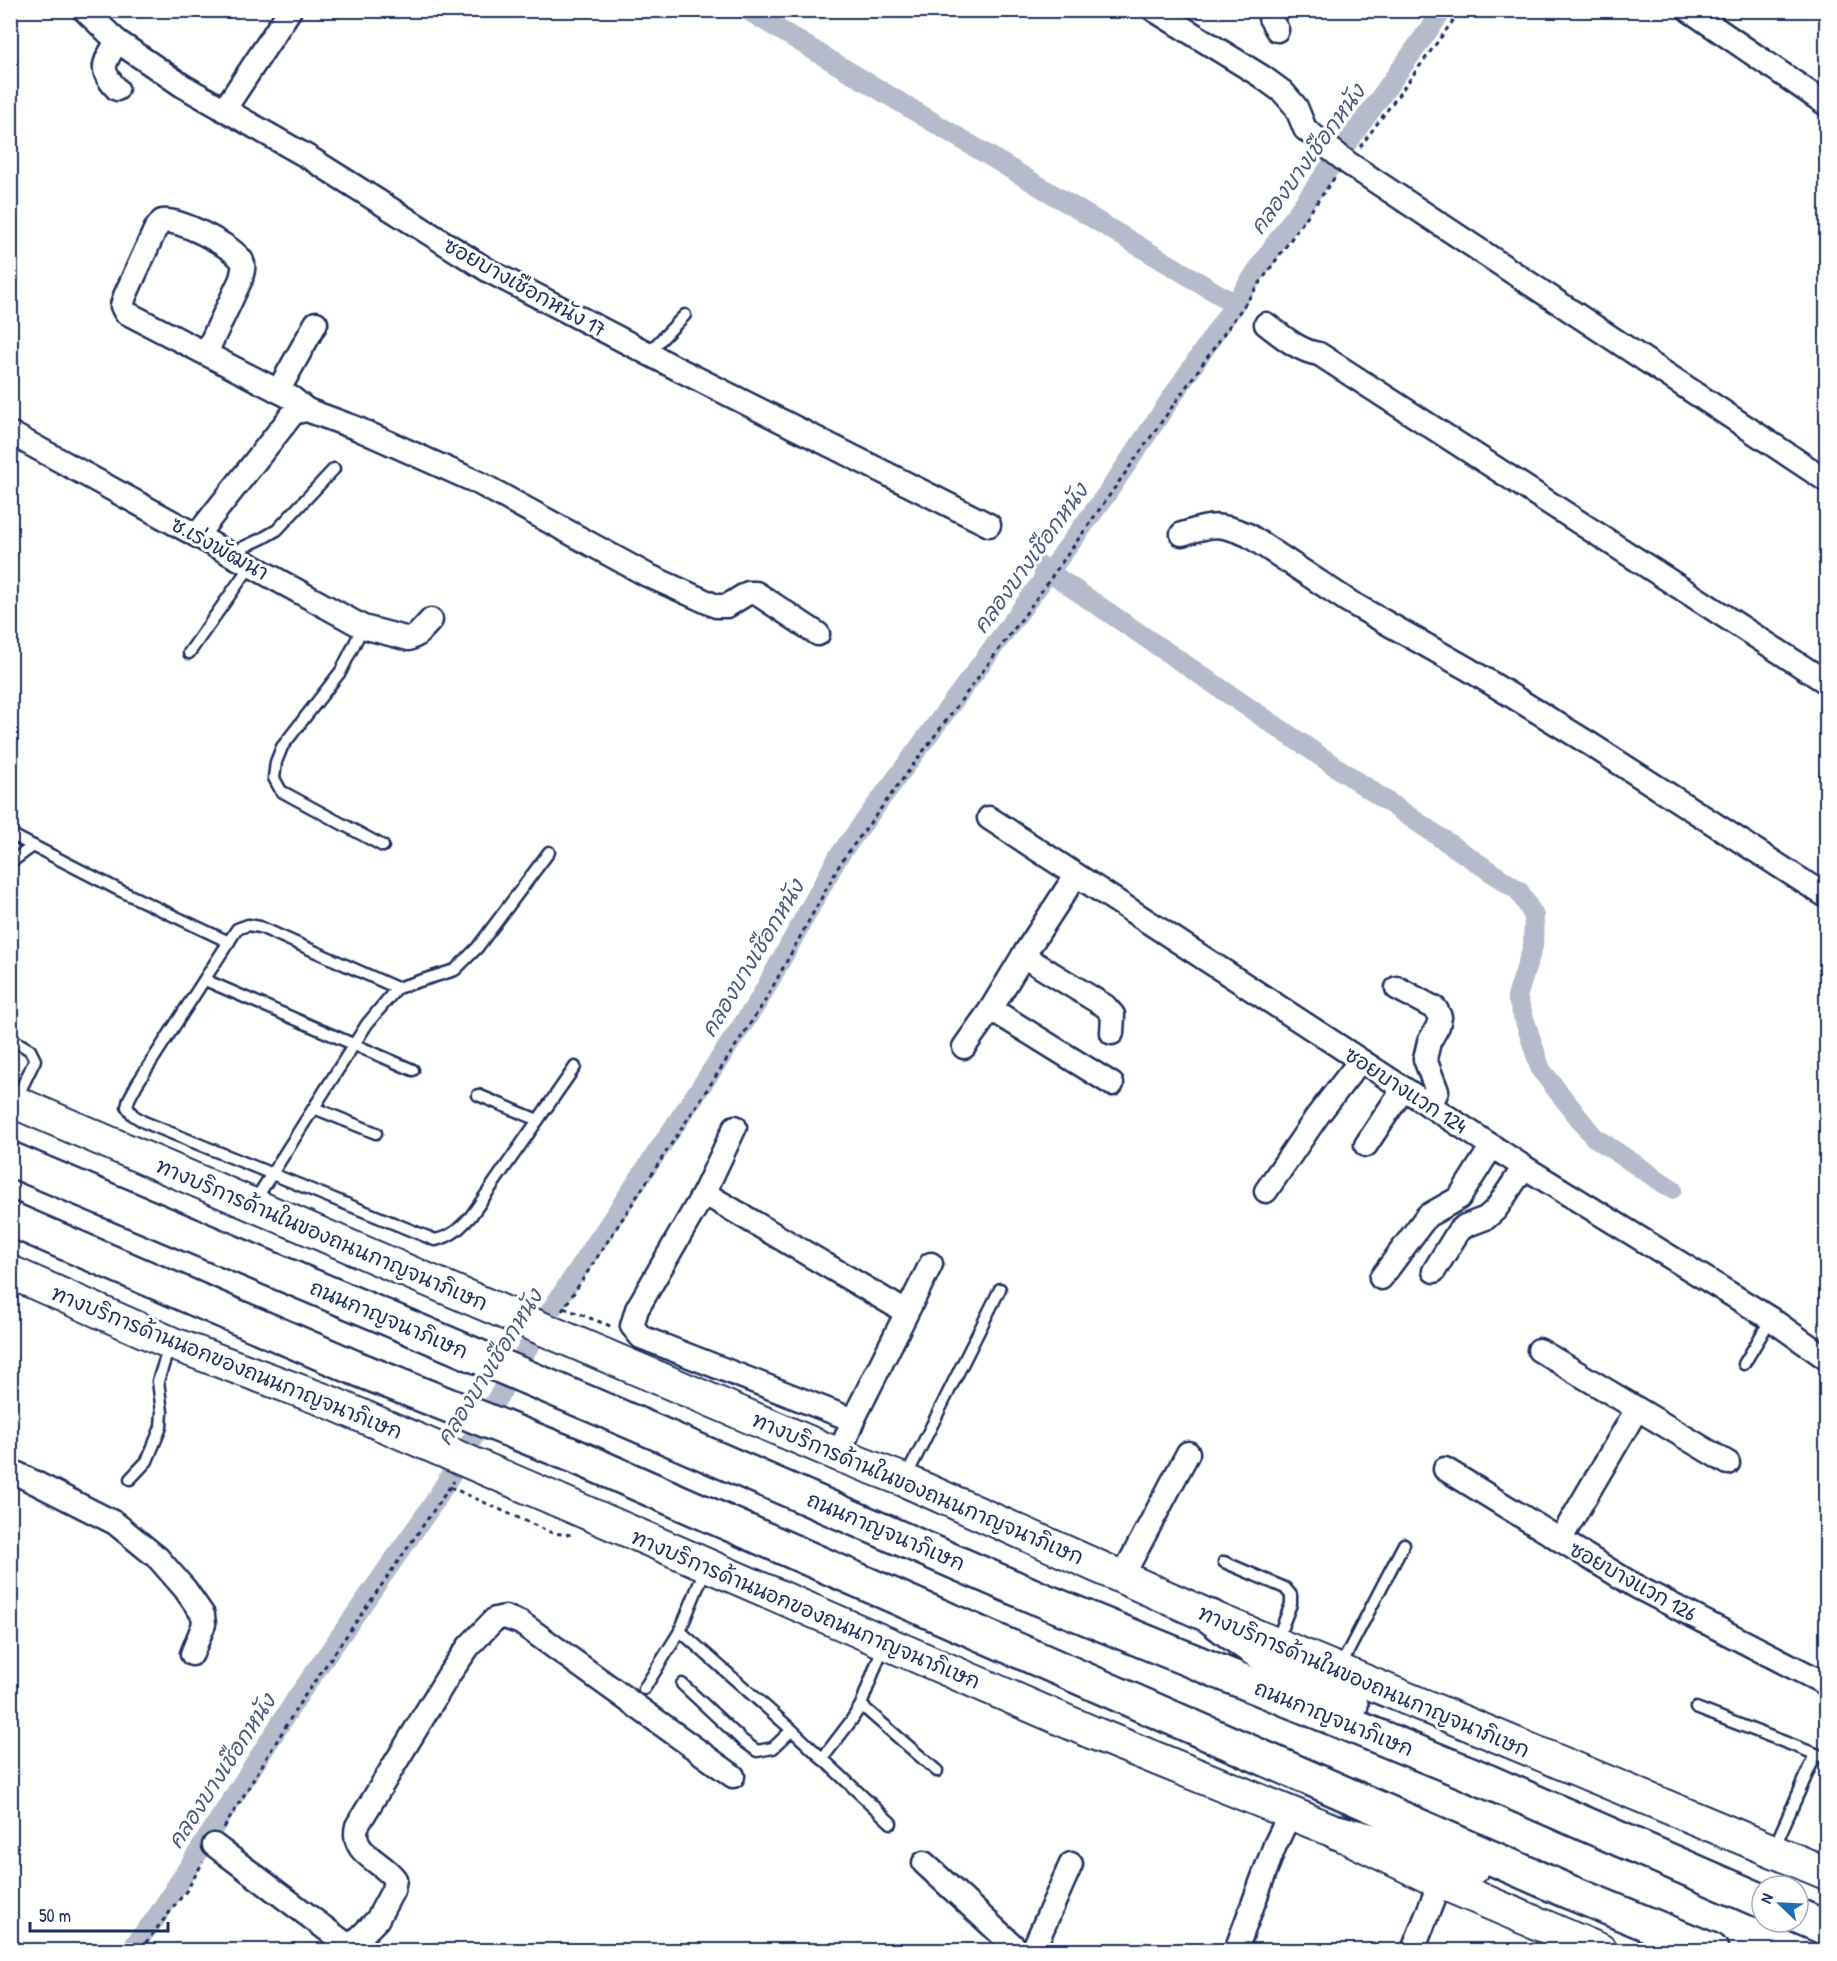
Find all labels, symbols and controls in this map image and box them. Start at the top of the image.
water label: คลองบางเชือกหนัง [1242,76,1373,240]
street label: ซอยบางเชือกหนัง 17 [439,230,611,344]
water label: คลองบางเชือกหนัง [965,475,1096,639]
street label: ซ.เร่งพัฒนา [166,509,274,587]
water label: คลองบางเชือกหนัง [693,872,812,1042]
street label: ซอยบางแวก 124 [1339,1040,1473,1140]
street label: ทางบริการด้านในของถนนกาญจนาภิเษก [152,1151,492,1317]
street label: ถนนกาญจนาภิเษก [305,1273,473,1365]
street label: ทางบริการด้านนอกของถนนกาญจนาภิเษก [47,1278,407,1446]
water label: คลองบางเชือกหนัง [429,1282,550,1451]
street label: ทางบริการด้านในของถนนกาญจนาภิเษก [748,1407,1088,1569]
street label: ถนนกาญจนาภิเษก [803,1486,969,1576]
street label: ทางบริการด้านนอกของถนนกาญจนาภิเษก [627,1522,985,1696]
street label: ซอยบางแวก 126 [1564,1534,1702,1628]
street label: ทางบริการด้านในของถนนกาญจนาภิเษก [1194,1600,1534,1762]
street label: ถนนกาญจนาภิเษก [1251,1675,1417,1761]
water label: คลองบางเชือกหนัง [160,1686,283,1854]
north arrow [1750,1874,1810,1934]
text: N [1754,1889,1778,1906]
scale bar [30,1895,168,1933]
text: 50 m [39,1903,71,1928]

